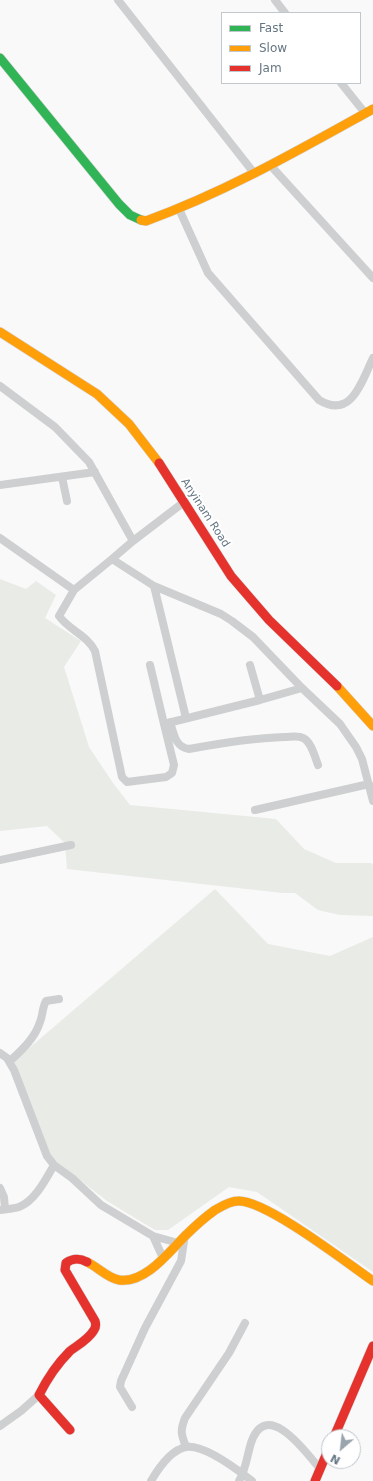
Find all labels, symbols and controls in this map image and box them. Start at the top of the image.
legend [221,12,361,84]
text: Fast [259,21,283,35]
text: Slow [259,41,287,55]
text: Jam [259,61,282,75]
street label: Anyinam Road [178,476,232,550]
north arrow [321,1429,361,1469]
text: N [328,1451,343,1467]

